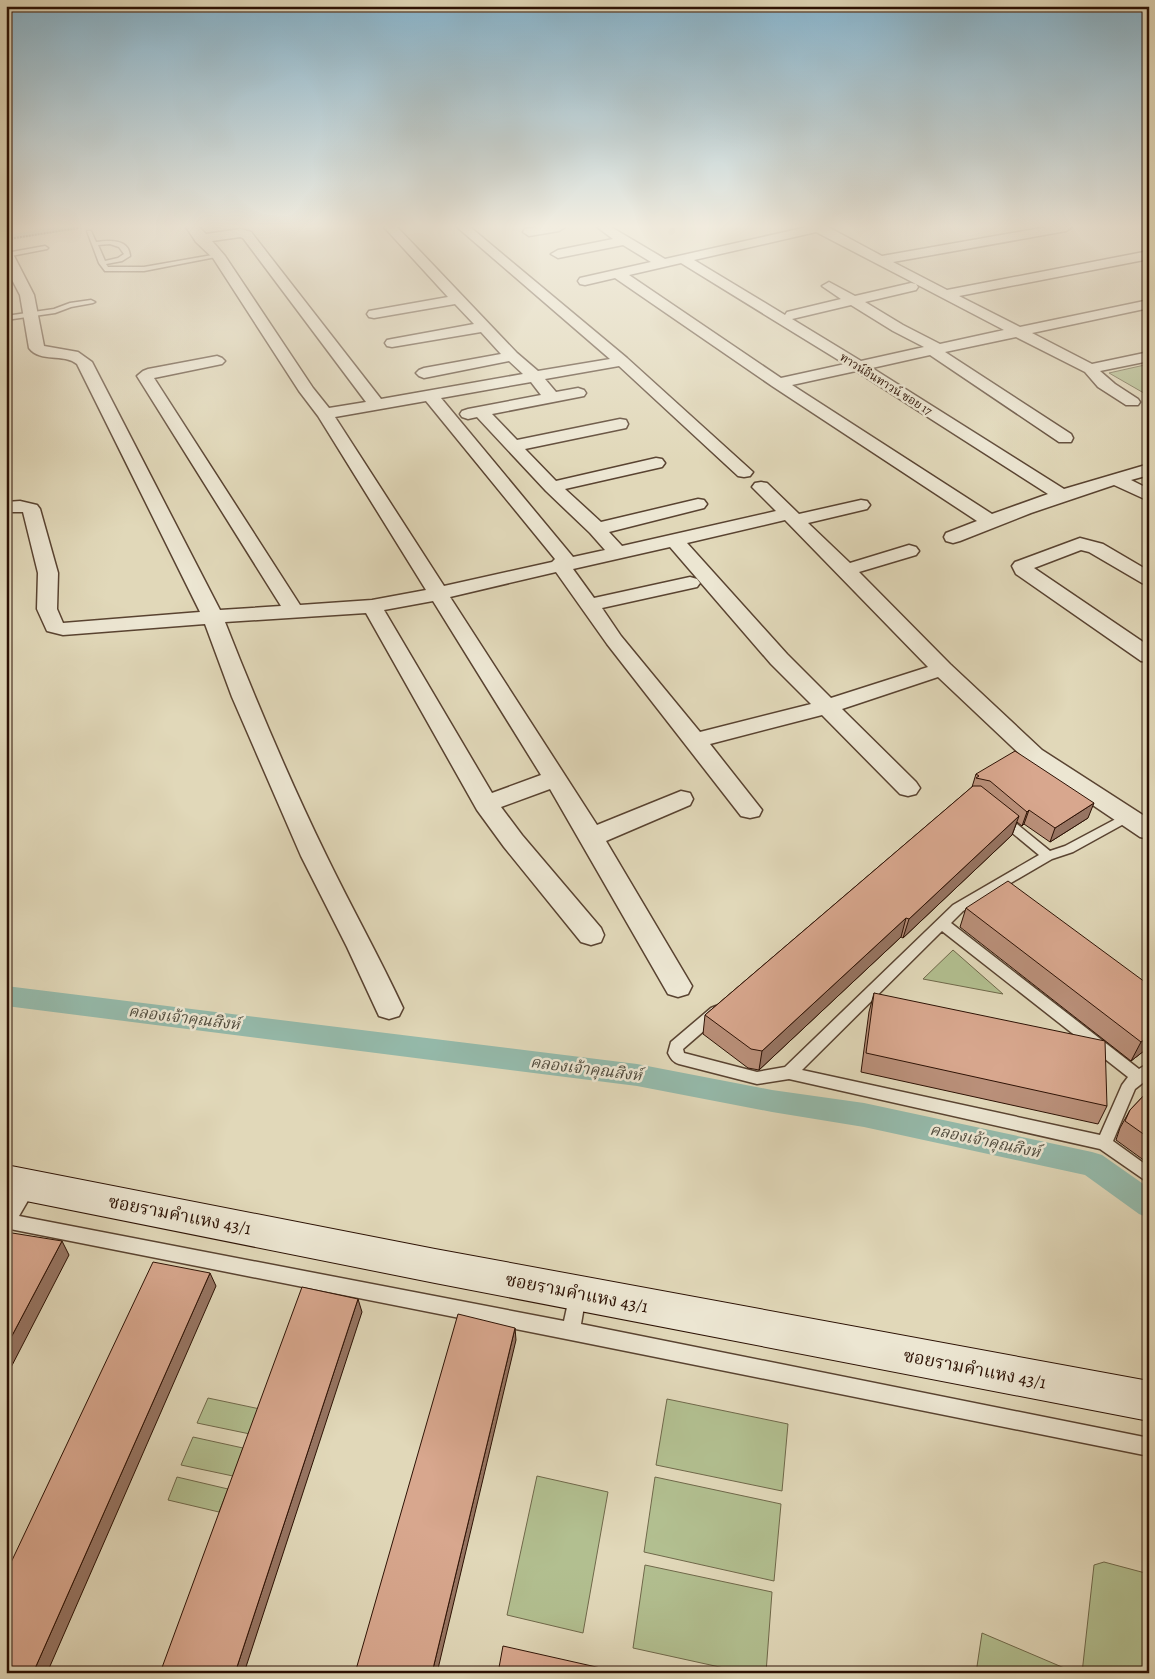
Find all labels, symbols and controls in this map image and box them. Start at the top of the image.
street label: ทาวน์อินทาวน์ ซอย 17 [837,349,936,419]
water label: คลองเจ้าคุณสิงห์ [127,1000,244,1036]
water label: คลองเจ้าคุณสิงห์ [529,1051,646,1087]
water label: คลองเจ้าคุณสิงห์ [928,1119,1045,1164]
street label: ซอยรามคำแหง 43/1 [106,1189,254,1241]
street label: ซอยรามคำแหง 43/1 [503,1267,651,1319]
street label: ซอยรามคำแหง 43/1 [901,1343,1049,1395]

